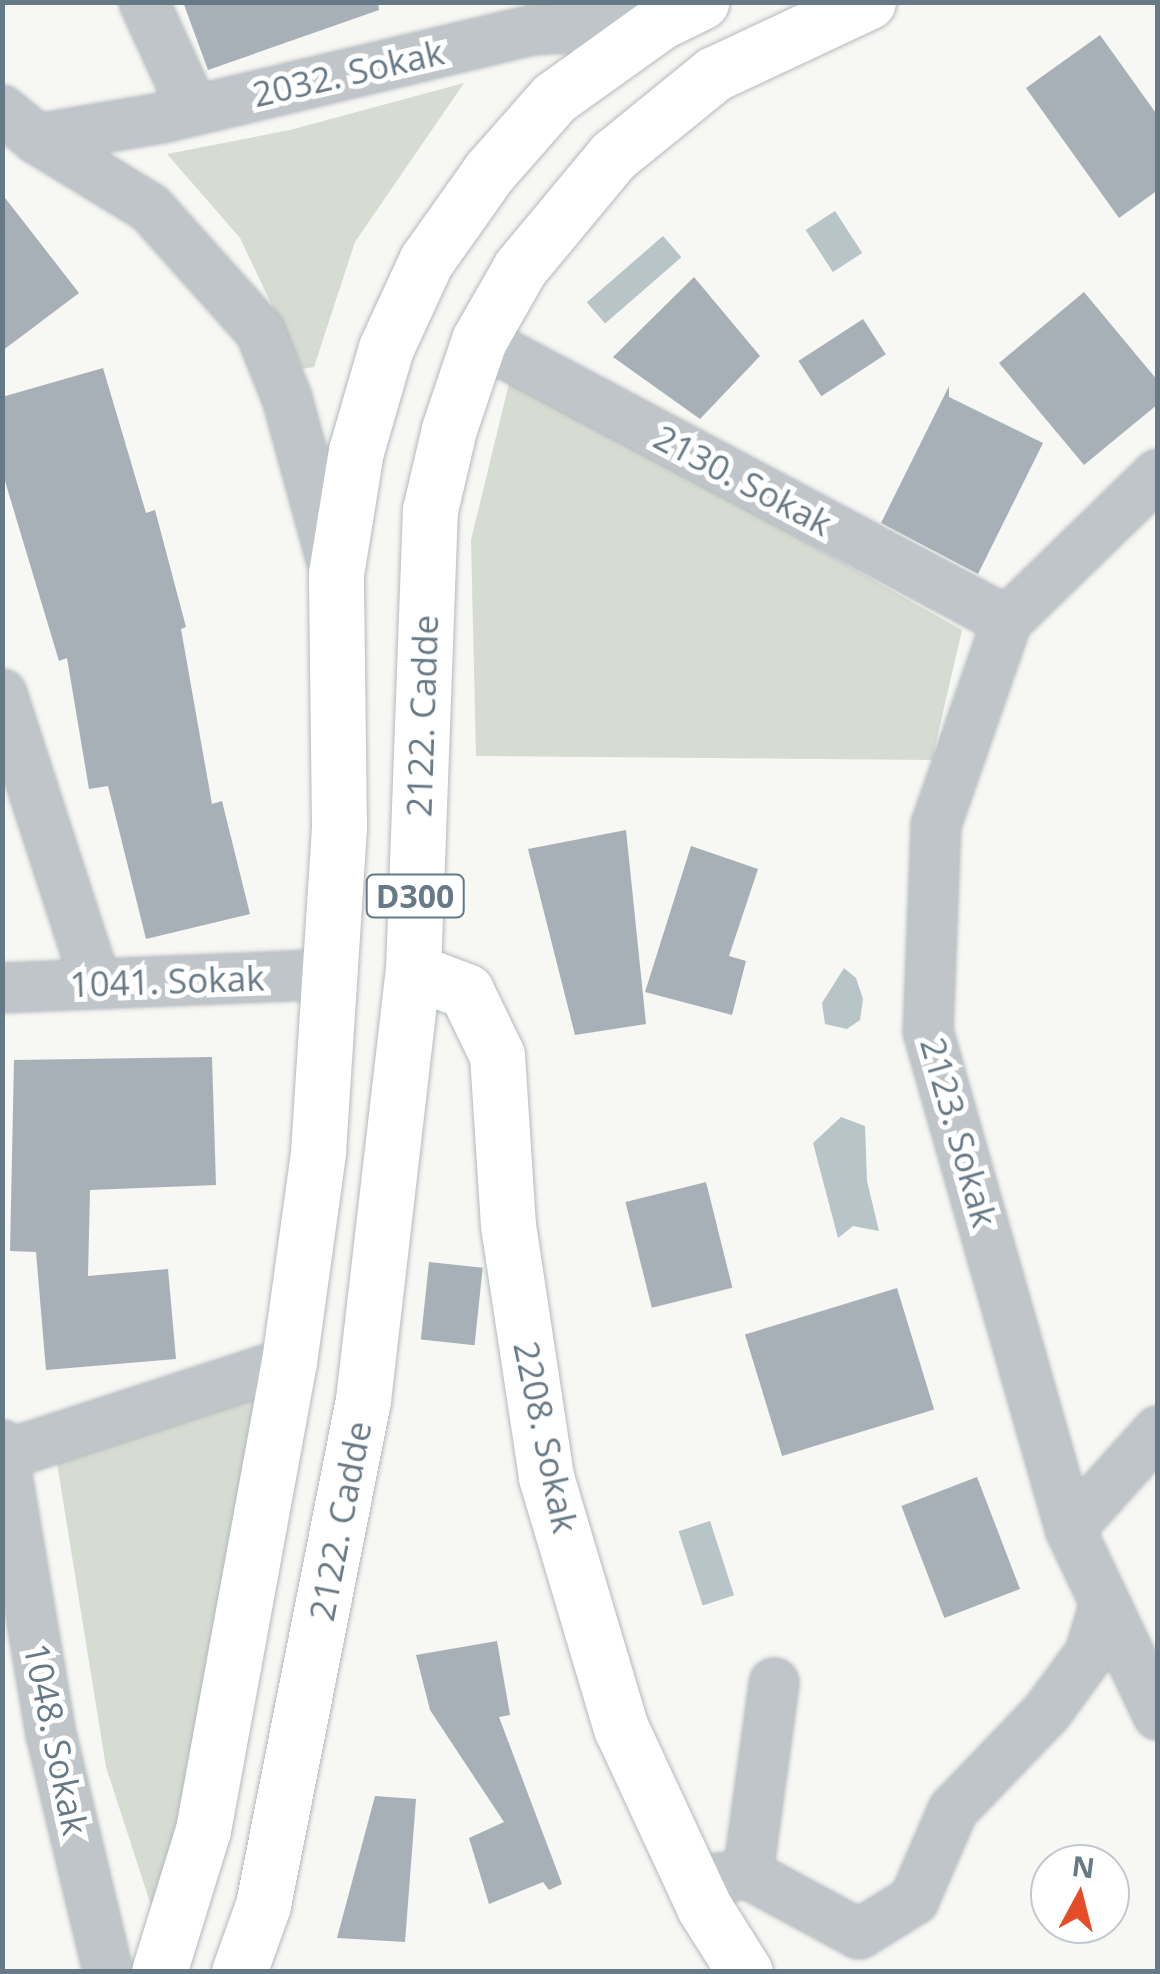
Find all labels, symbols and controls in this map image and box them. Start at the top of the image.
street label: 2032. Sokak [248,31,448,115]
street label: 2130. Sokak [647,416,839,544]
street label: 2122. Cadde [397,614,447,818]
road number: D300 [365,869,465,923]
street label: 1041. Sokak [69,957,265,1005]
street label: 2123. Sokak [912,1033,1006,1231]
street label: 2208. Sokak [505,1337,587,1537]
street label: 2122. Cadde [300,1418,380,1624]
street label: 1048. Sokak [15,1639,97,1839]
north arrow [1030,1844,1130,1944]
text: N [1070,1846,1097,1886]

